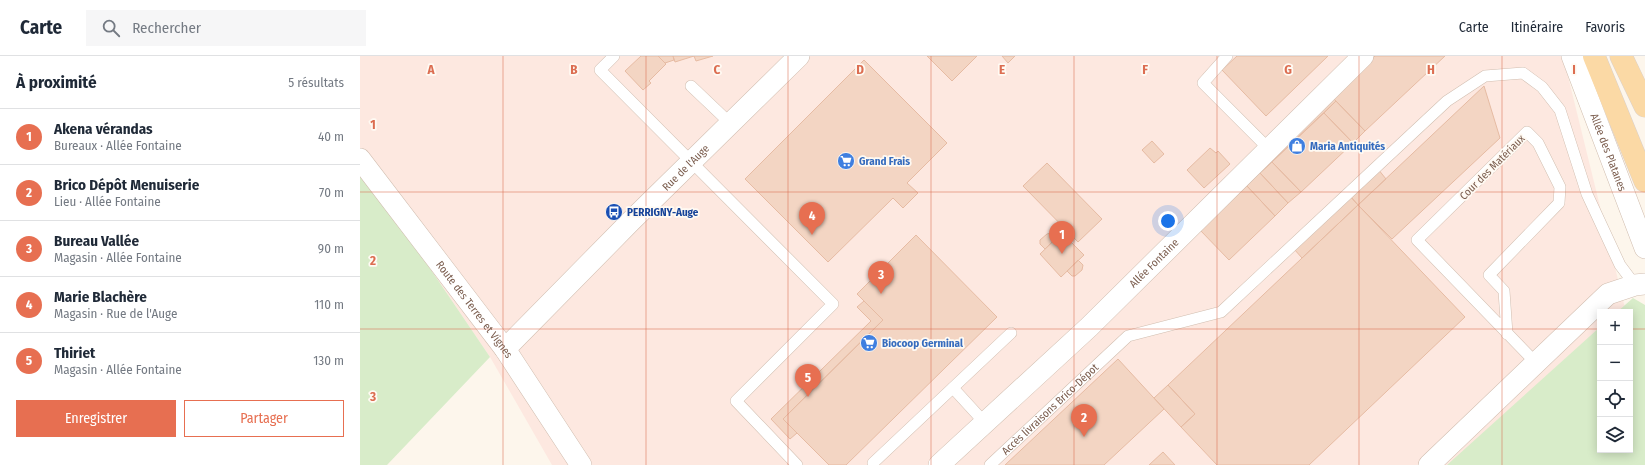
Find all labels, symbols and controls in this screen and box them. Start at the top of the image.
search box [86,10,366,46]
text: Carte [20,16,62,39]
icon: search [100,17,122,39]
text: Rechercher [132,19,201,37]
text: Carte [1459,19,1489,36]
text: Itinéraire [1511,19,1563,36]
text: Favoris [1585,19,1625,36]
text: A [426,62,435,77]
text: B [570,62,578,77]
text: C [714,62,721,77]
text: D [856,62,864,77]
text: E [999,62,1005,77]
text: F [1142,62,1148,77]
text: G [1284,62,1292,77]
text: H [1427,62,1435,77]
text: I [1572,62,1576,77]
text: À proximité [16,72,97,93]
text: 5 résultats [288,75,344,90]
street label: Allée des Platanes [1587,112,1629,194]
text: 1 [370,117,376,132]
text: Akena vérandas [54,120,153,138]
text: 1 [26,129,32,144]
text: 40 m [318,129,344,144]
street label: Cour des Matériaux [1457,132,1528,203]
shop icon: Maria Antiquités [1287,136,1307,156]
text: Bureaux · Allée Fontaine [54,138,182,153]
place label: Maria Antiquités [1310,140,1385,153]
street label: Rue de l'Auge [660,142,712,194]
supermarket icon: Grand Frais [836,151,856,171]
place label: Grand Frais [859,155,910,168]
text: Brico Dépôt Menuiserie [54,176,199,194]
text: 2 [26,185,32,200]
text: 70 m [319,185,344,200]
text: Lieu · Allée Fontaine [54,194,161,209]
bus stop icon: PERRIGNY-Auge [604,202,624,222]
pin: 4 [799,202,825,235]
place label: PERRIGNY-Auge [627,206,699,219]
your location [1158,211,1178,231]
pin: 1 [1049,221,1075,254]
text: Bureau Vallée [54,232,139,250]
street label: Allée Fontaine [1127,236,1182,290]
text: 3 [26,241,32,256]
text: 90 m [318,241,344,256]
text: Magasin · Allée Fontaine [54,250,182,265]
text: 2 [369,253,376,268]
street label: Route des Terres et Vignes [433,258,515,361]
pin: 3 [868,261,894,294]
text: Marie Blachère [54,288,147,306]
text: 4 [26,297,32,312]
text: 110 m [314,297,344,312]
text: Magasin · Rue de l'Auge [54,306,177,321]
map controls [1597,309,1633,453]
button: + [1597,309,1633,345]
supermarket icon: Biocoop Germinal [859,333,879,353]
place label: Biocoop Germinal [882,337,964,350]
text: Thiriet [54,344,95,362]
button: − [1597,345,1633,381]
text: 5 [26,353,32,368]
text: 130 m [313,353,344,368]
street label: Accès livraisons Brico-Dépot [999,361,1102,458]
text: Magasin · Allée Fontaine [54,362,182,377]
pin: 5 [795,364,821,397]
button: locate [1597,381,1633,417]
text: 3 [369,389,376,404]
button: Enregistrer [16,400,176,437]
button: Partager [184,400,344,437]
pin: 2 [1071,404,1097,437]
button: layers [1597,417,1633,453]

